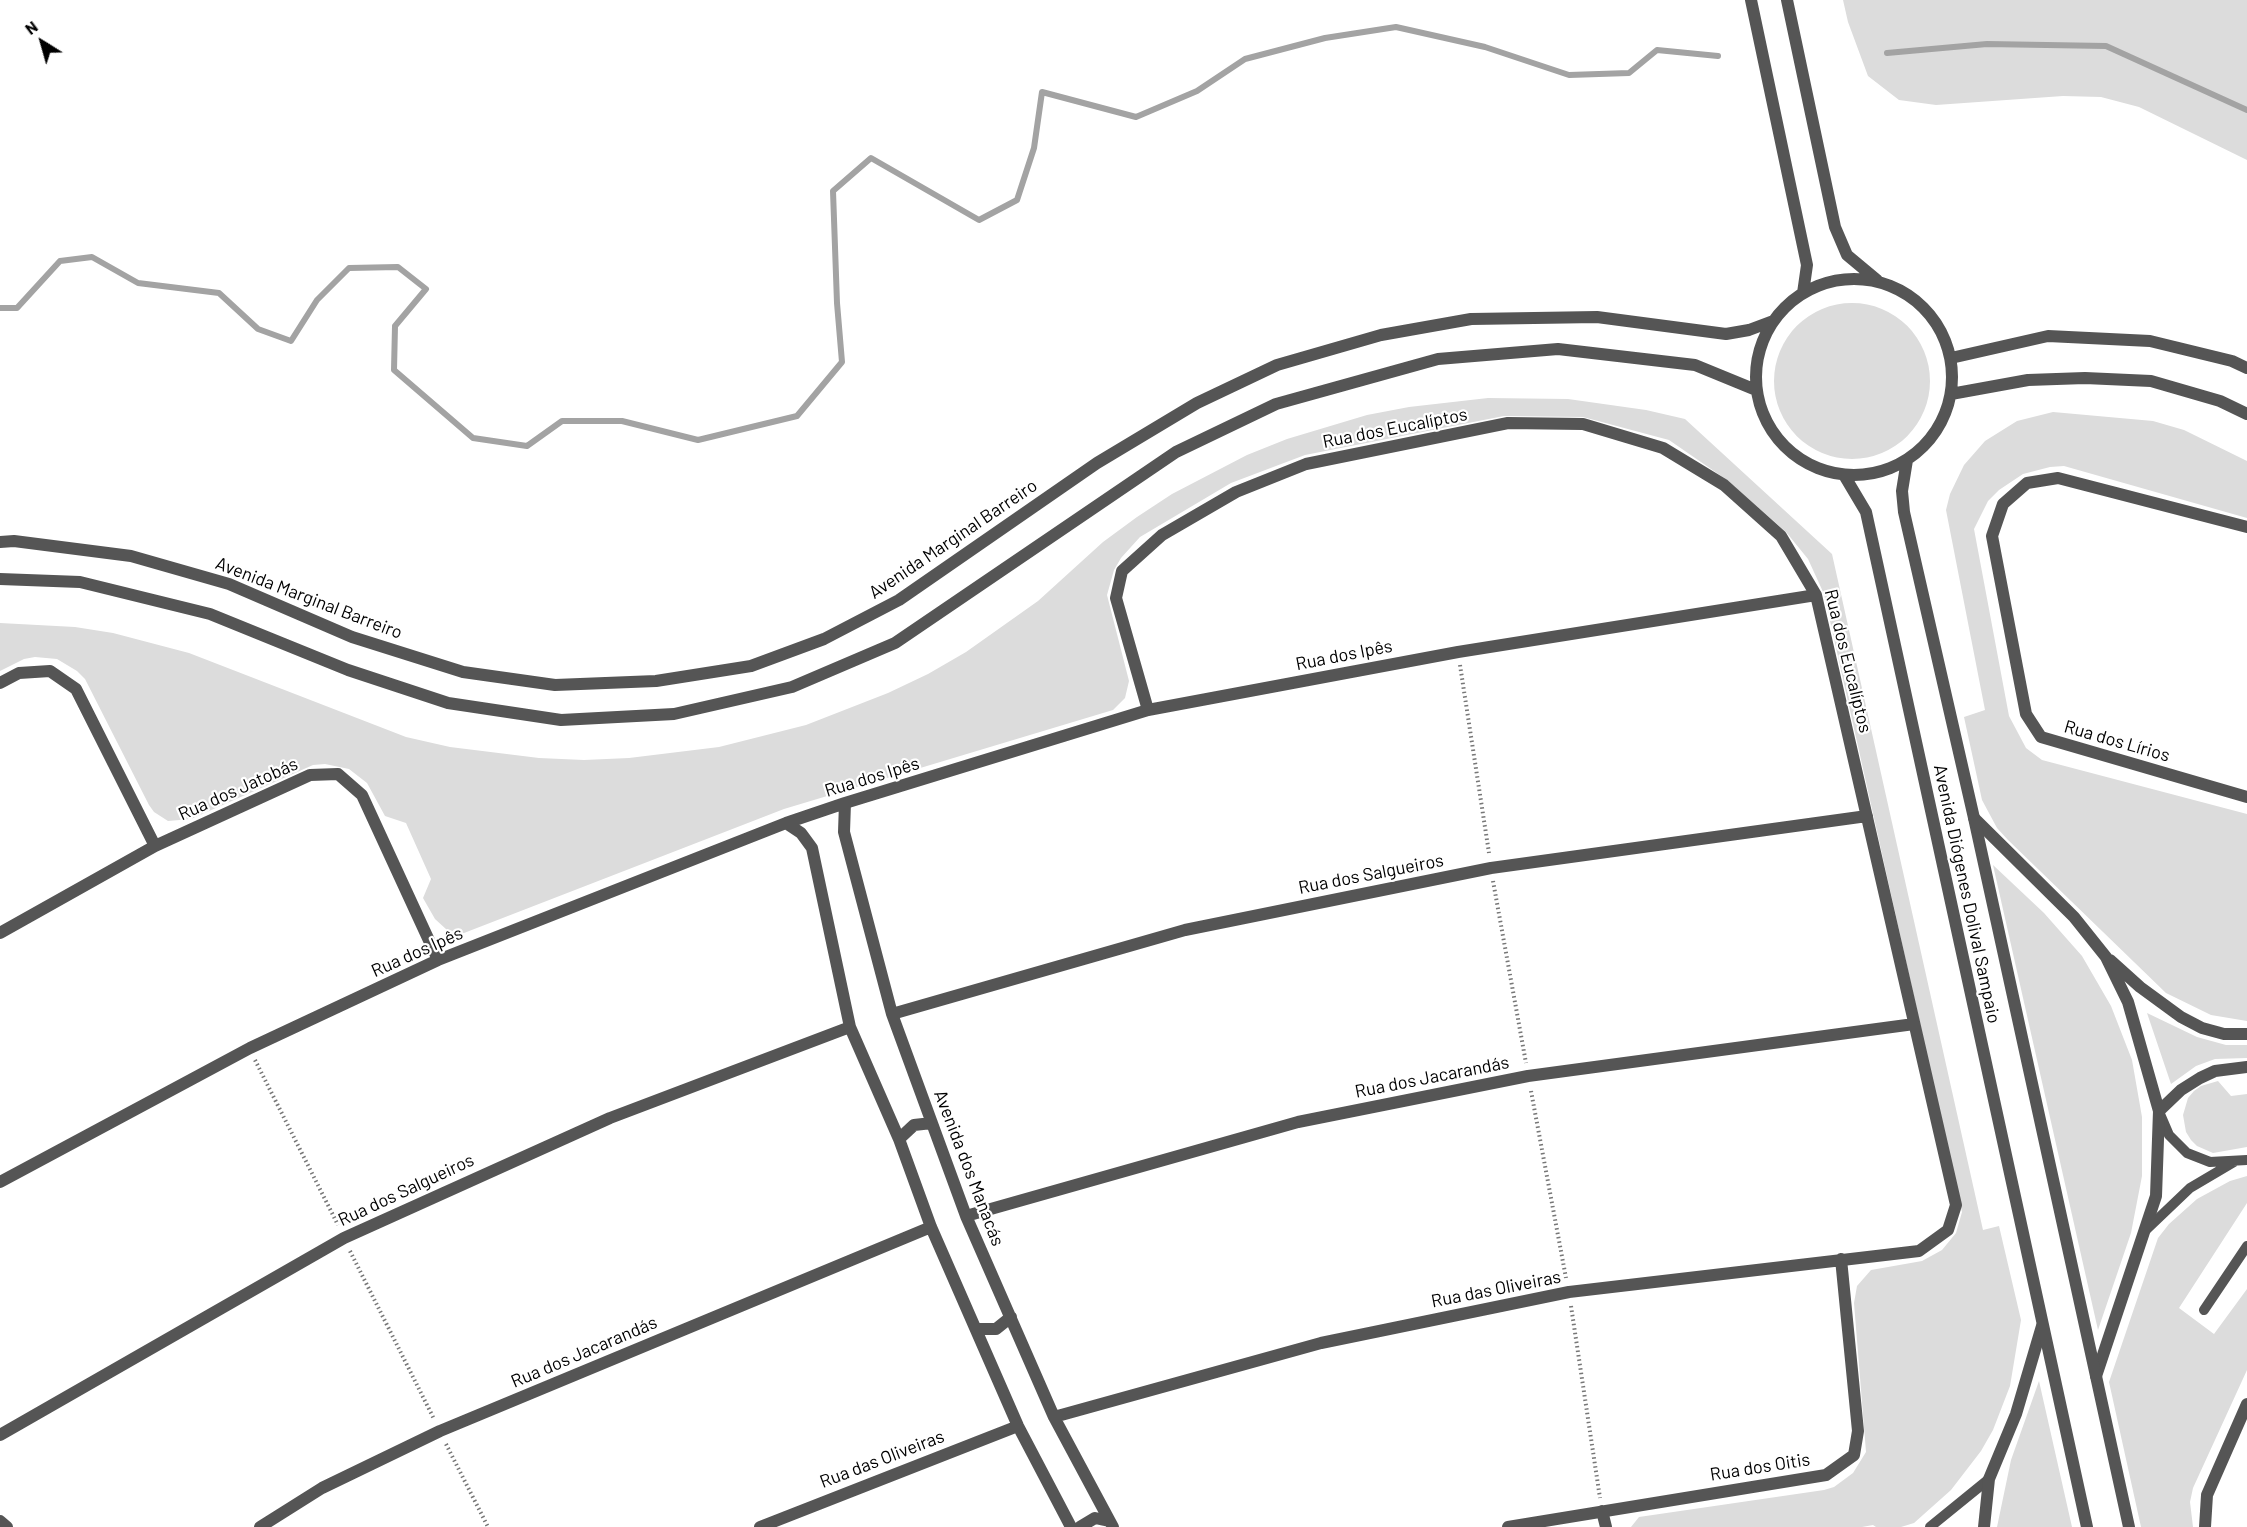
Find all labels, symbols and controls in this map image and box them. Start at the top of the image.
north arrow [12,12,72,72]
text: N [21,16,41,38]
street label: Rua dos Eucalíptos [1321,403,1469,453]
street label: Avenida Marginal Barreiro [865,475,1041,603]
street label: Avenida Marginal Barreiro [213,552,405,644]
street label: Rua dos Eucalíptos [1820,587,1876,735]
street label: Rua dos Ipês [1294,635,1394,675]
street label: Rua dos Lírios [2062,716,2172,766]
street label: Rua dos Ipês [822,752,922,802]
street label: Rua dos Jatobás [175,753,301,825]
street label: Avenida Diógenes Dolival Sampaio [1929,763,2005,1025]
street label: Rua dos Salgueiros [1297,849,1445,899]
street label: Rua dos Ipês [368,922,466,982]
street label: Rua dos Jacarandás [1353,1051,1511,1103]
street label: Avenida dos Manacás [929,1087,1009,1249]
street label: Rua dos Salgueiros [335,1149,477,1231]
street label: Rua das Oliveiras [1429,1266,1563,1312]
street label: Rua dos Jacarandás [508,1311,660,1393]
street label: Rua das Oliveiras [817,1425,947,1493]
street label: Rua dos Oitis [1708,1448,1812,1486]

